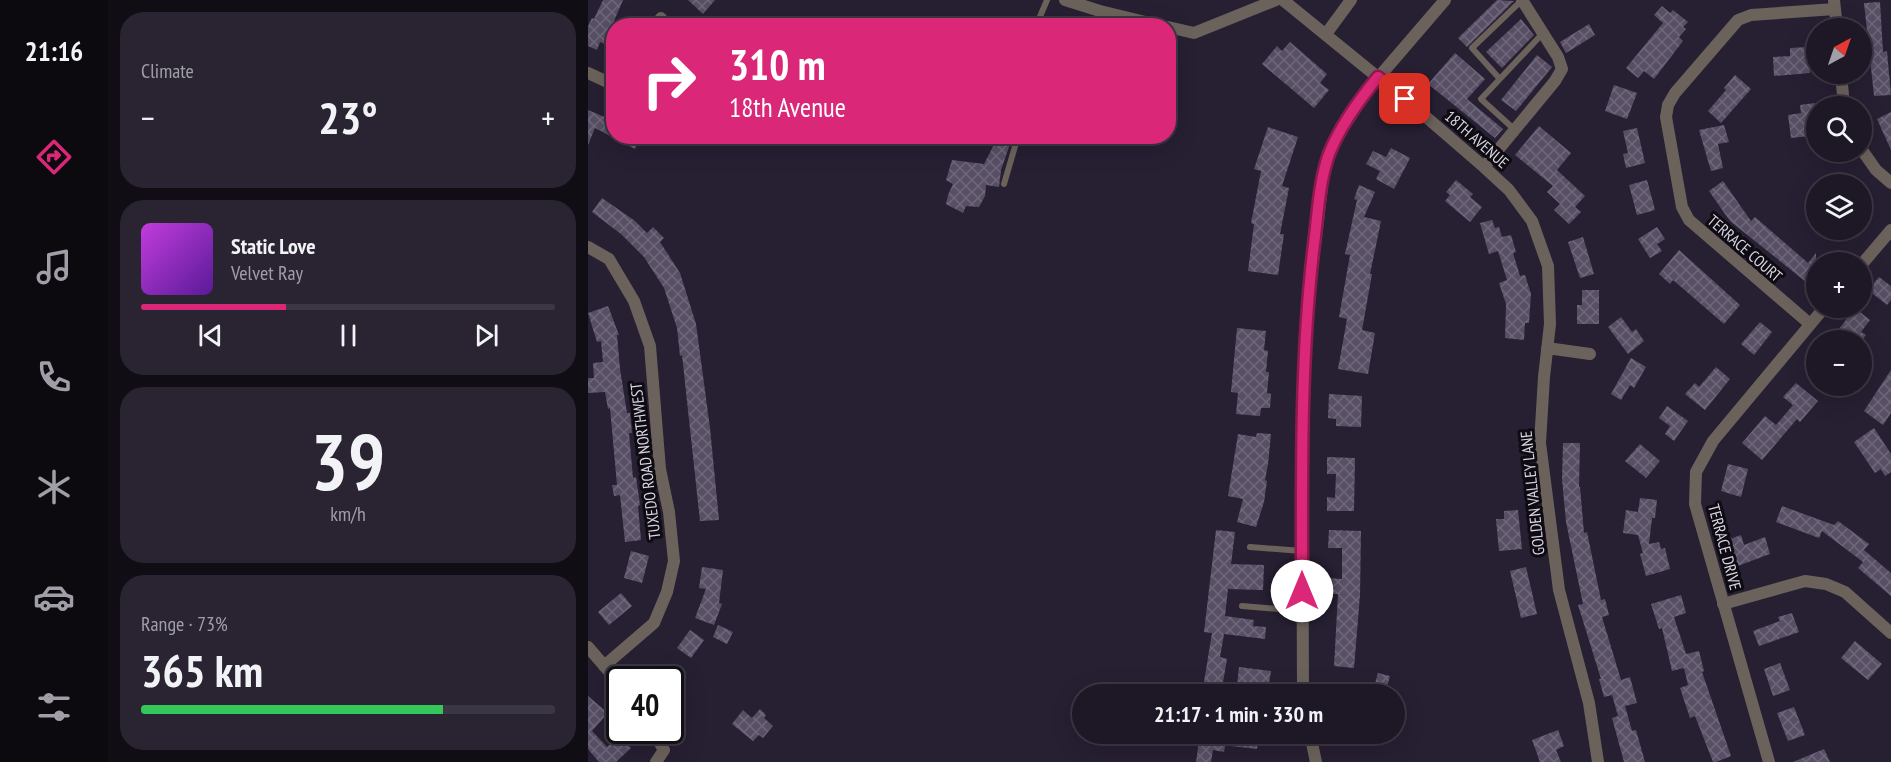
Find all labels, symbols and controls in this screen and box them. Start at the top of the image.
north arrow [1806,18,1872,84]
map controls [1806,18,1872,396]
text: 21:16 [25,34,83,68]
text: 310 m [729,37,826,92]
icon: right [630,42,708,120]
text: Climate [141,58,194,84]
pin [1379,73,1430,124]
icon: arrive [1388,82,1421,115]
text: 23° [318,88,378,146]
text: 18th Avenue [729,90,846,124]
text: − [141,96,155,139]
text: + [541,96,555,139]
button: search [1806,96,1872,162]
street label: 18TH AVENUE [1441,106,1513,172]
icon: directions [33,136,75,178]
button: layers [1806,174,1872,240]
street label: TERRACE COURT [1704,210,1786,286]
text: Static Love [231,232,316,260]
icon: music [33,246,75,288]
button: + [1806,252,1872,318]
text: Velvet Ray [231,260,303,286]
icon: previous [194,319,227,352]
icon: pause [332,319,365,352]
icon: next [470,319,503,352]
button: − [1806,330,1872,396]
icon: phone [33,356,75,398]
street label: TUXEDO ROAD NORTHWEST [625,382,665,540]
text: 39 [311,411,385,512]
street label: GOLDEN VALLEY LANE [1516,430,1548,556]
icon: climate [33,466,75,508]
text: km/h [330,501,366,527]
street label: TERRACE DRIVE [1704,502,1746,592]
position arrow [1270,559,1334,623]
icon: car [33,576,75,618]
text: Range · 73% [141,611,228,637]
text: 365 km [141,641,263,699]
speed limit sign: 40 [606,666,684,744]
icon: filters [33,686,75,728]
text: 21:17 · 1 min · 330 m [1154,700,1323,728]

